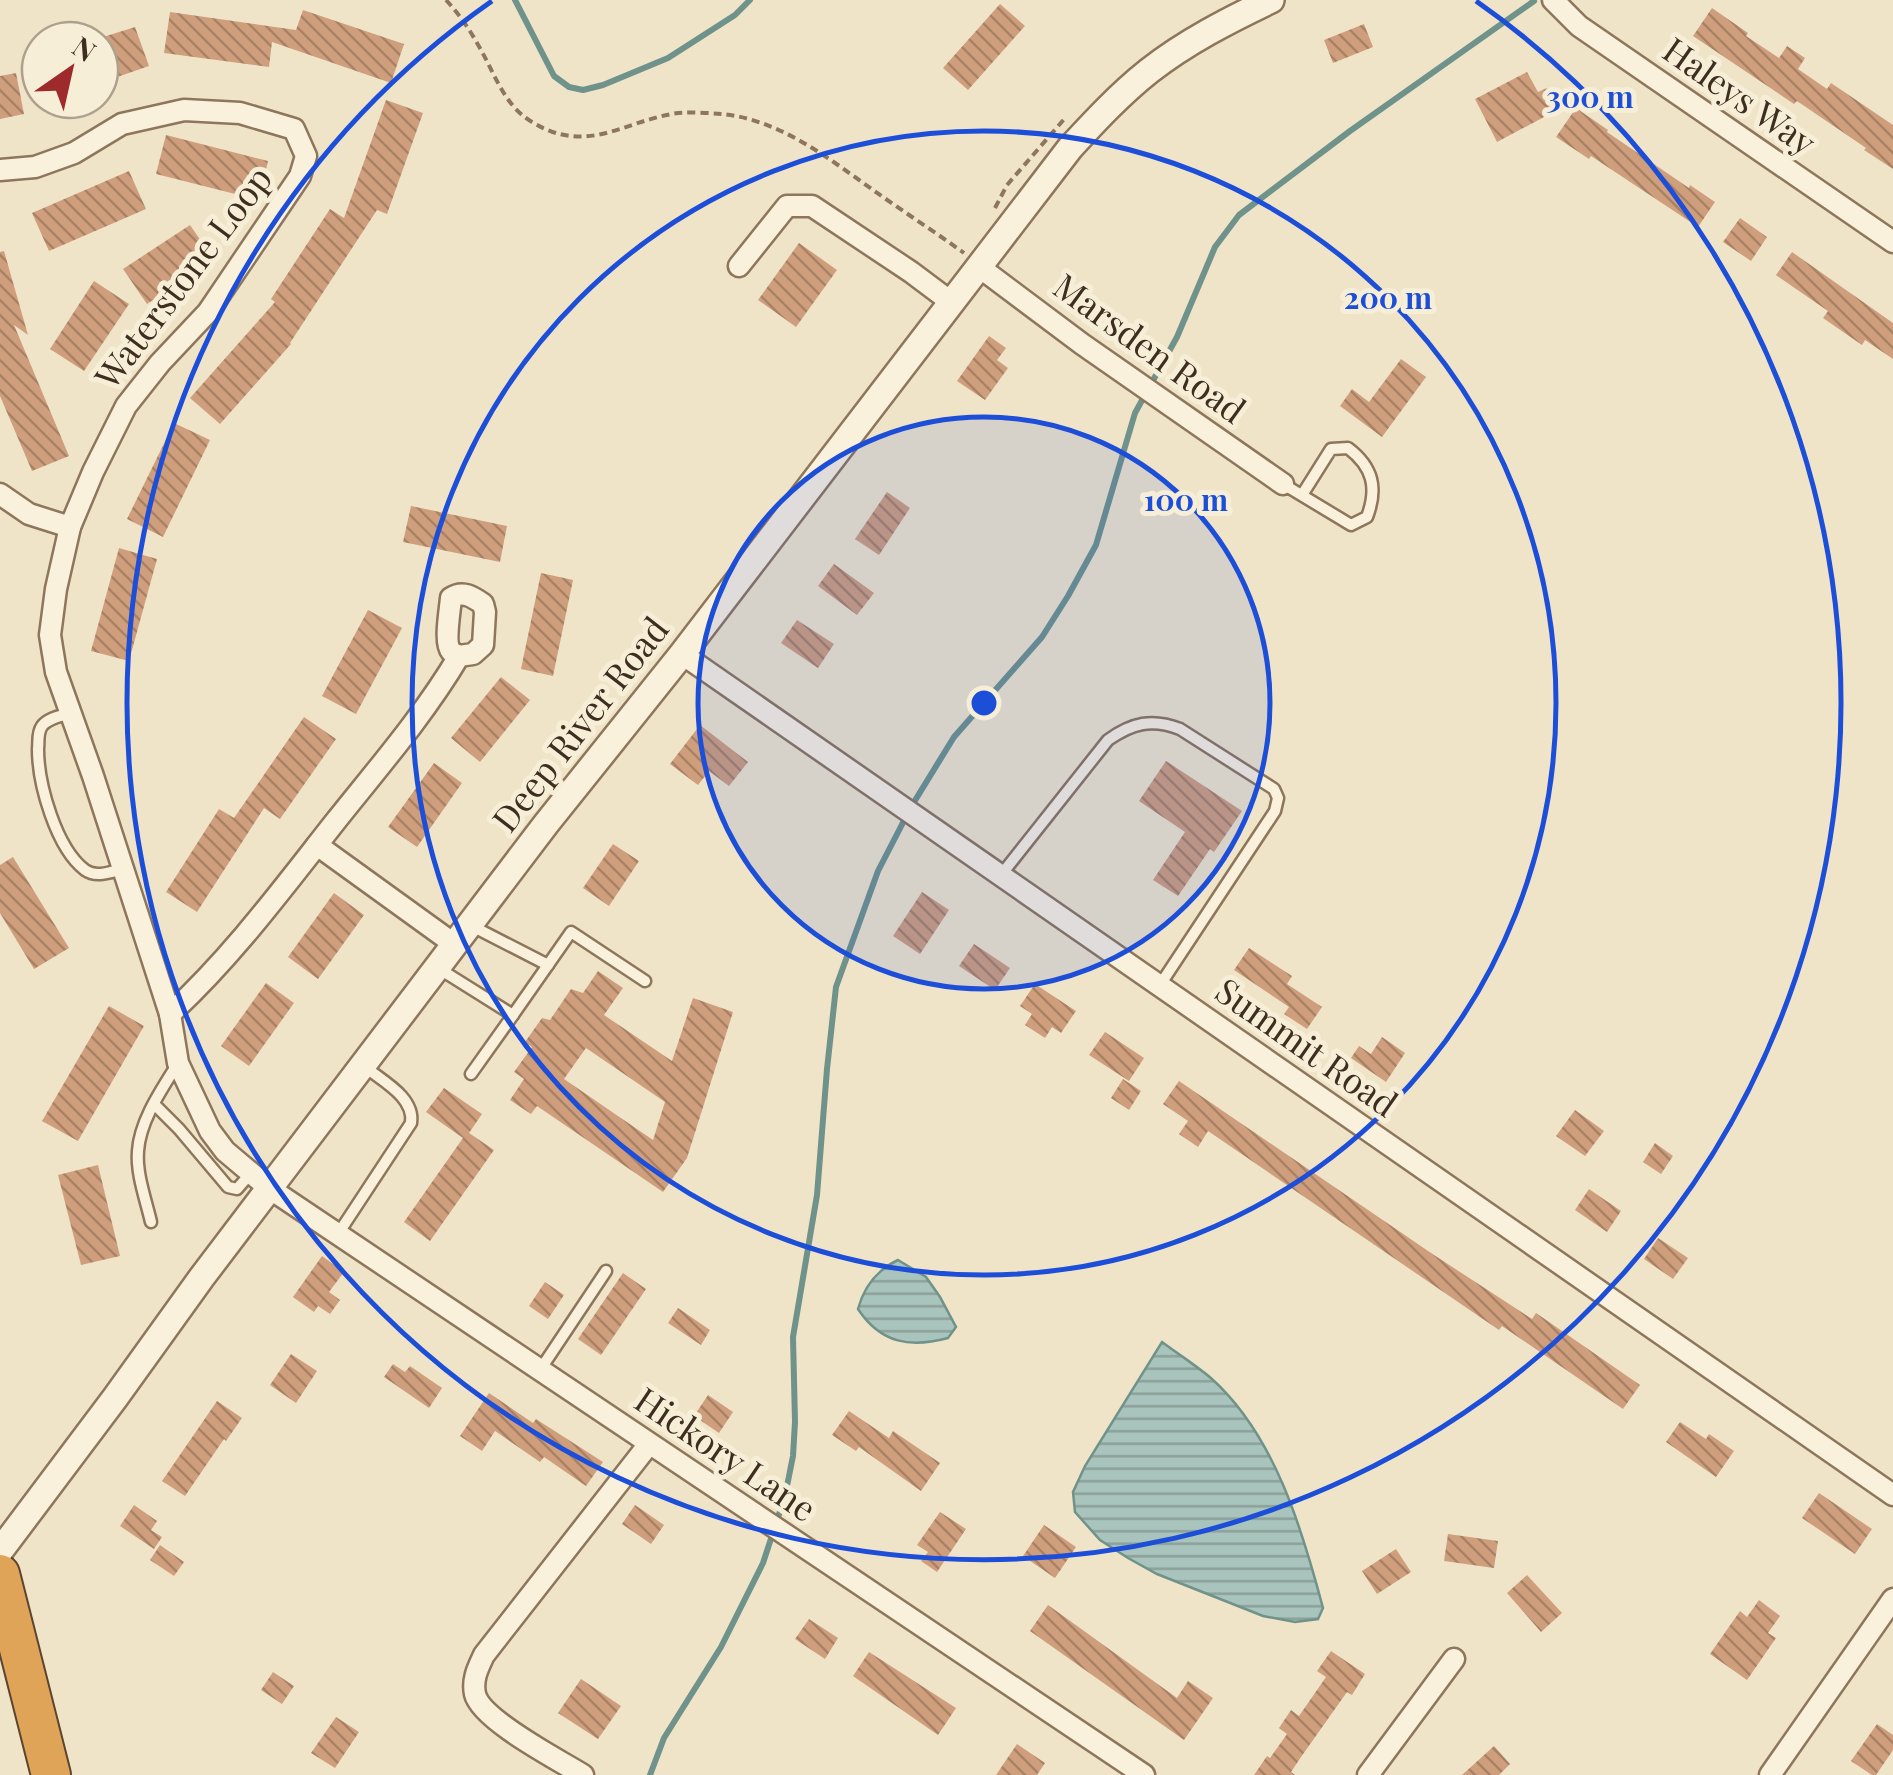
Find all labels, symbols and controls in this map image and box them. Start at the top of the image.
north arrow [20,20,120,120]
street label: Haleys Way [1655,25,1826,165]
text: N [66,27,104,69]
text: 300 m [1546,76,1634,116]
street label: Waterstone Loop [82,156,281,398]
street label: Marsden Road [1045,261,1256,432]
text: 200 m [1344,277,1432,317]
text: 100 m [1144,479,1228,519]
street label: Deep River Road [480,606,678,841]
centre of rings [966,685,1002,721]
street label: Summit Road [1207,966,1408,1126]
street label: Hickory Lane [627,1375,826,1531]

